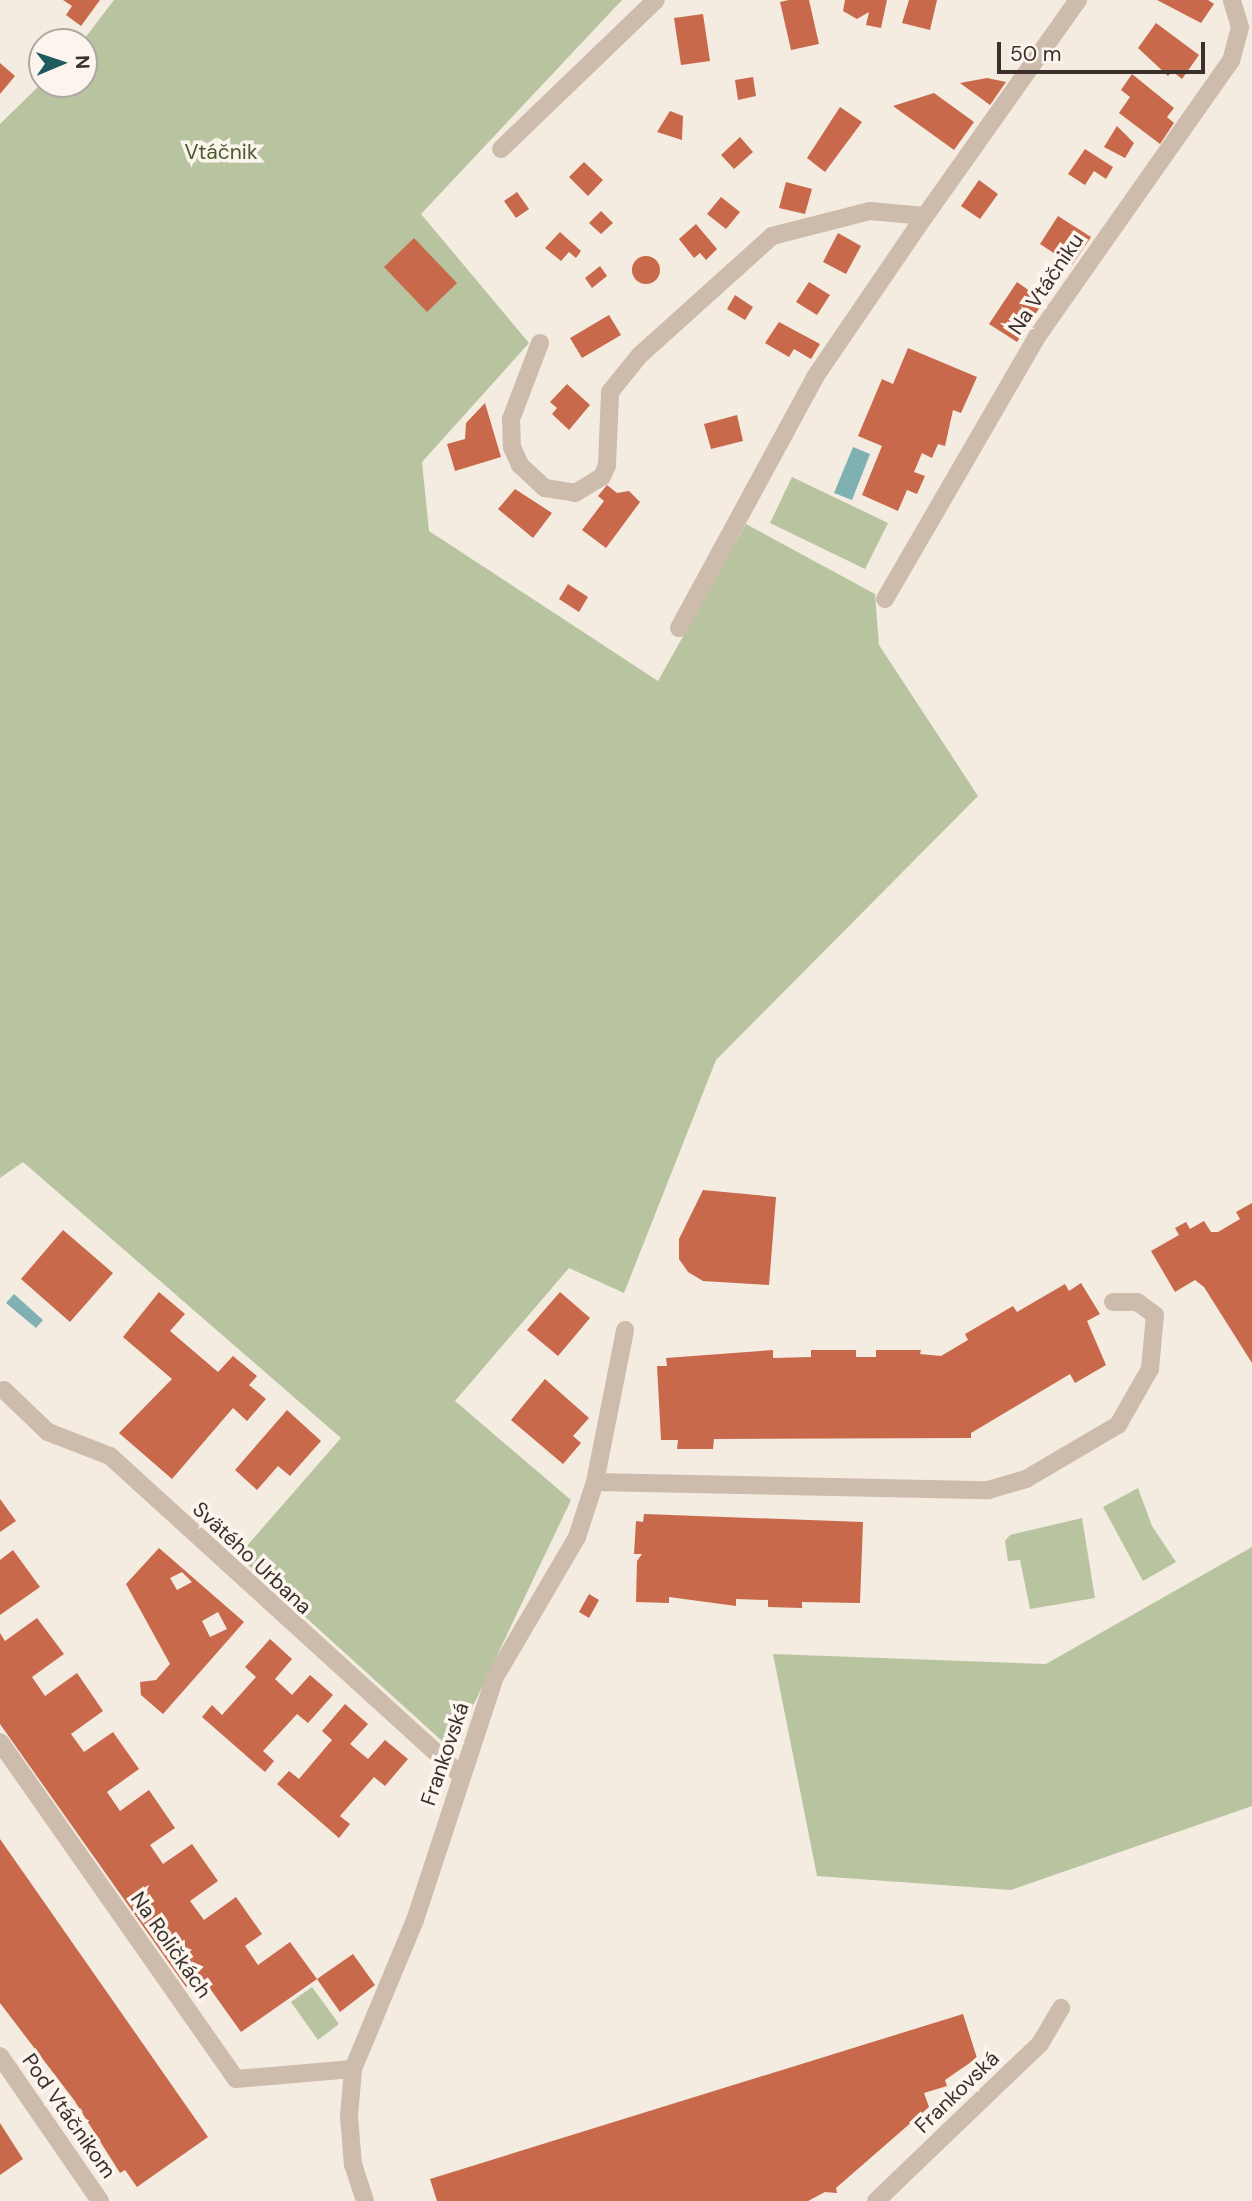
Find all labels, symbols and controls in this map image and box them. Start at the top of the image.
north arrow [28,28,98,98]
scale bar [1000,28,1208,72]
text: 50 m [1010,40,1061,68]
text: N [70,55,95,70]
park label: Vtáčnik [185,139,257,165]
street label: Na Vtáčniku [1003,229,1089,339]
street label: Svätého Urbana [187,1496,317,1620]
street label: Frankovská [416,1699,474,1809]
street label: Na Roličkách [125,1887,217,2003]
street label: Frankovská [910,2046,1004,2138]
street label: Pod Vtáčnikom [17,2049,121,2183]

